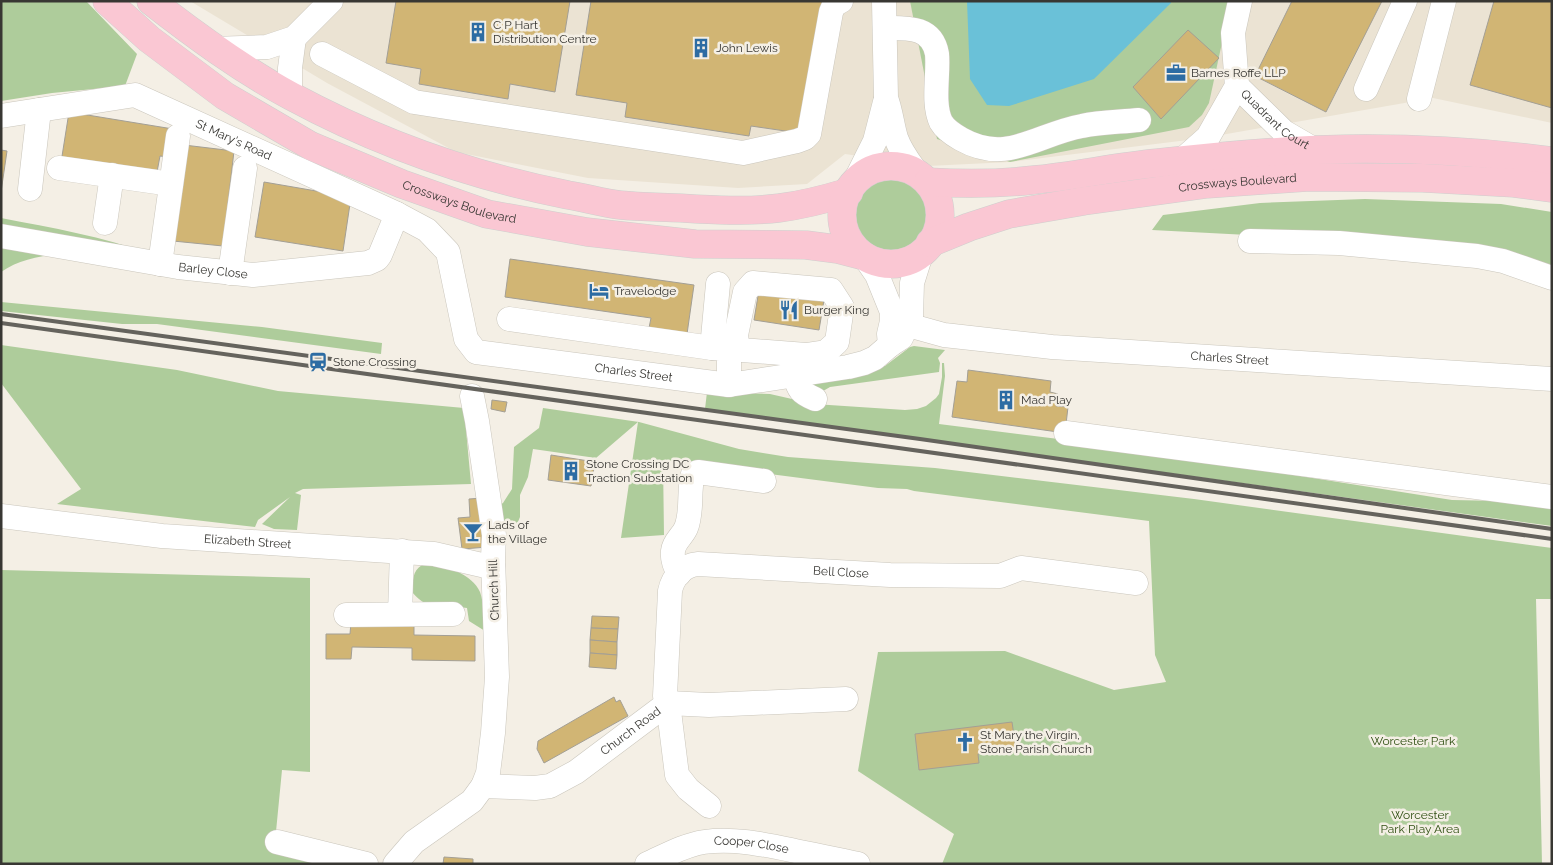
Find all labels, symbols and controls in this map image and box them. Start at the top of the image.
place label: C P Hart Distribution Centre [493,18,597,46]
building icon: C P Hart Distribution Centre [467,21,489,43]
building icon: John Lewis [690,37,712,59]
place label: John Lewis [716,41,778,55]
office icon: Barnes Roffe LLP [1165,62,1187,84]
place label: Barnes Roffe LLP [1191,66,1286,80]
street label: Quadrant Court [1238,87,1312,152]
street label: St Mary's Road [193,116,274,163]
street label: Crossways Boulevard [1177,171,1297,195]
street label: Crossways Boulevard [400,178,517,226]
street label: Barley Close [178,260,248,281]
hotel icon: Travelodge [588,280,610,302]
place label: Travelodge [614,284,676,298]
restaurant icon: Burger King [778,299,800,321]
place label: Burger King [804,303,869,317]
street label: Charles Street [1190,349,1269,368]
station icon: Stone Crossing [307,351,329,373]
place label: Stone Crossing [333,355,416,369]
street label: Charles Street [594,361,673,385]
building icon: Mad Play [995,389,1017,411]
place label: Mad Play [1021,393,1073,407]
place label: Stone Crossing DC Traction Substation [586,457,692,485]
building icon: Stone Crossing DC Traction Substation [560,460,582,482]
place label: Lads of the Village [488,518,547,546]
bar icon: Lads of the Village [462,521,484,543]
street label: Elizabeth Street [203,532,292,552]
street label: Church Hill [486,559,502,621]
street label: Bell Close [813,564,869,581]
street label: Church Road [598,704,664,758]
place label: St Mary the Virgin, Stone Parish Church [980,728,1092,756]
church icon: St Mary the Virgin, Stone Parish Church [954,731,976,753]
park label: Worcester Park [1371,734,1456,748]
park label: Worcester Park Play Area [1380,808,1460,836]
street label: Cooper Close [714,834,790,856]

